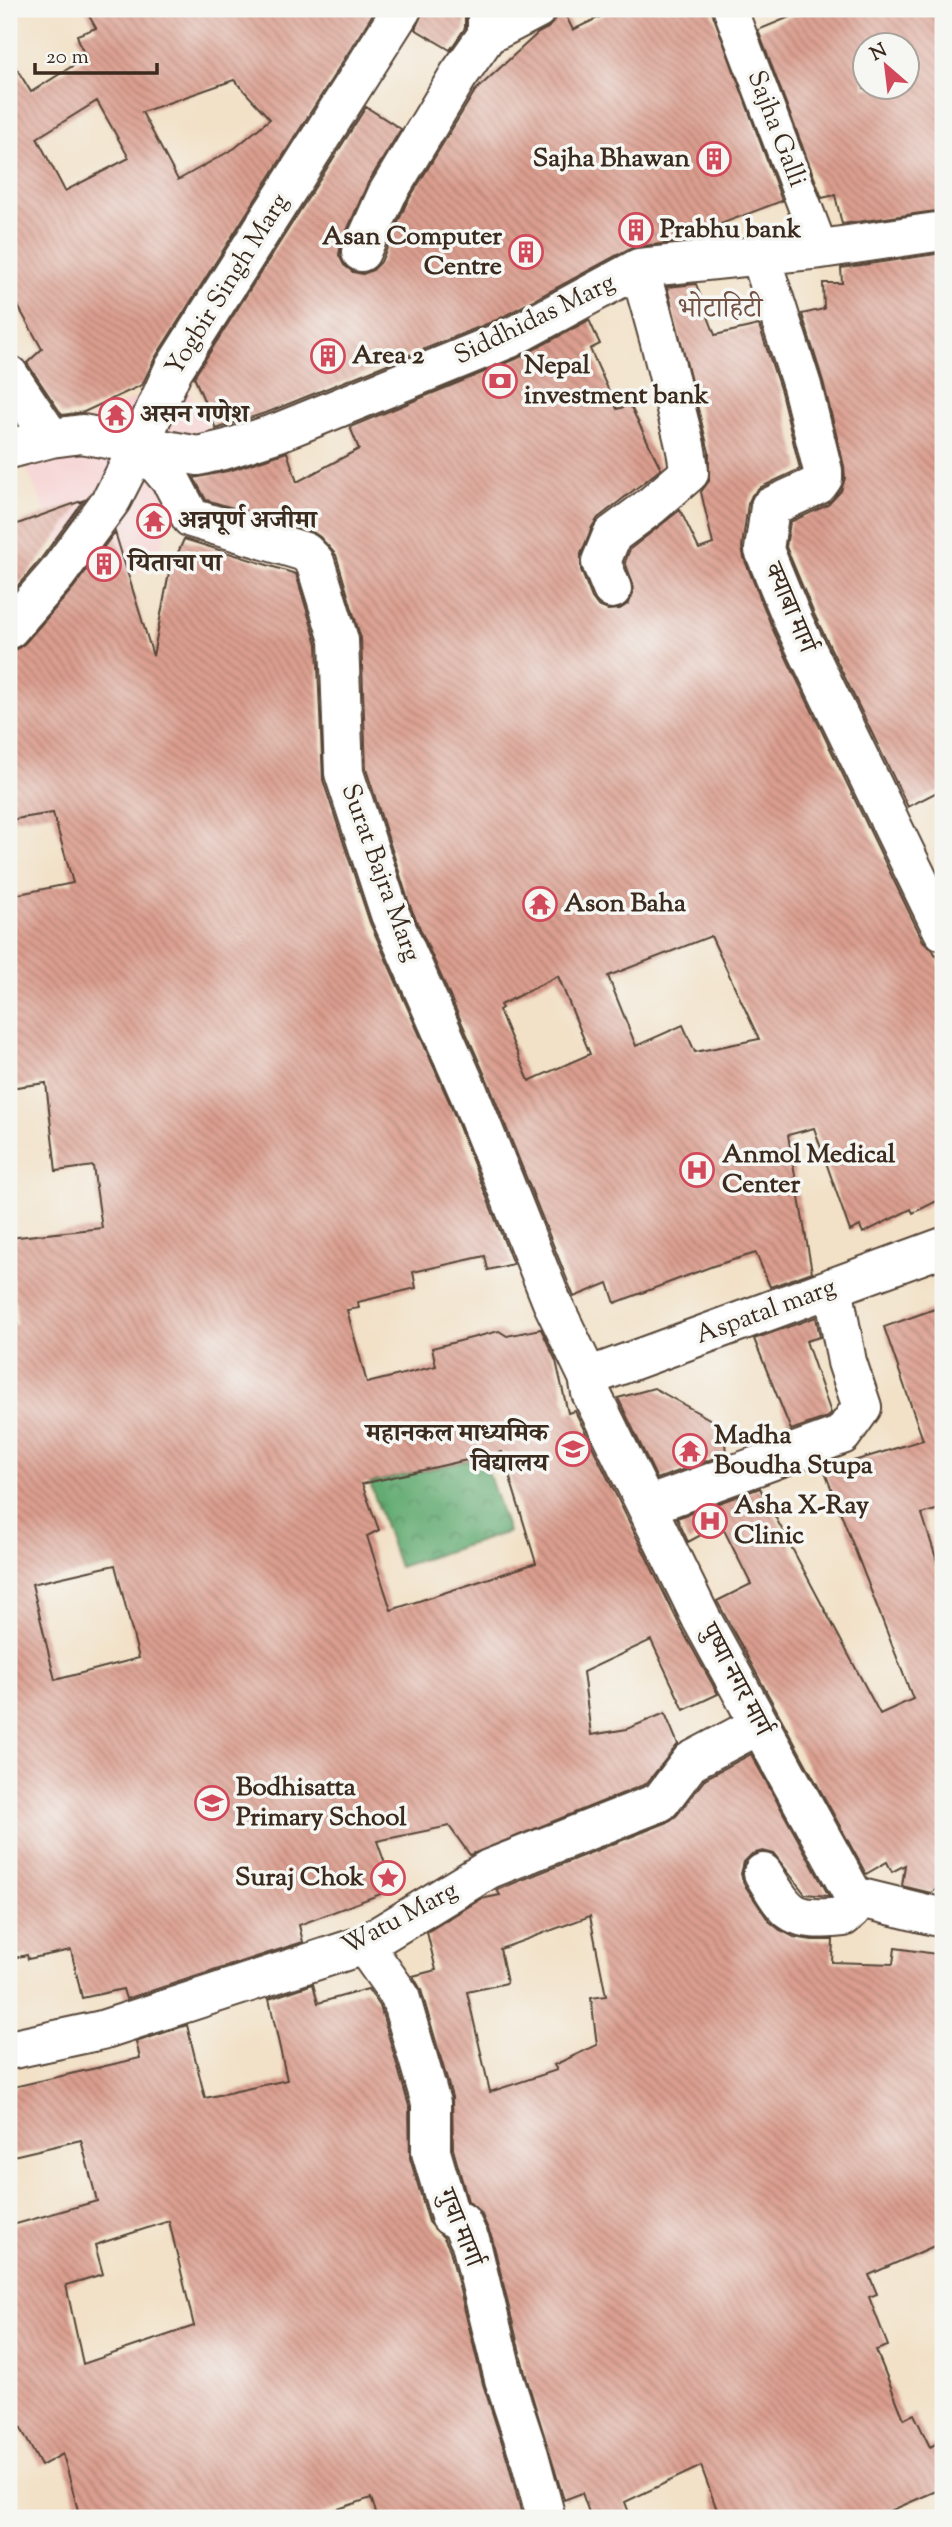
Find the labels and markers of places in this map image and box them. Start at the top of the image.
building icon: Sajha Bhawan [695,140,733,178]
place label: Sajha Bhawan [533,141,691,178]
building icon: Prabhu bank [617,211,655,249]
place label: Prabhu bank [660,212,802,249]
place label: Asan Computer Centre [322,219,502,286]
building icon: Asan Computer Centre [507,233,545,271]
building icon: Area 2 [309,337,347,375]
place label: Area 2 [352,338,425,375]
place label: Nepal investment bank [524,348,710,415]
bank icon: Nepal investment bank [481,362,519,400]
temple icon: असन गणेश [97,396,135,434]
place label: असन गणेश [140,397,251,434]
temple icon: अन्नपूर्ण अजीमा [135,502,173,540]
place label: अन्नपूर्ण अजीमा [178,503,319,540]
building icon: यिताचा पा [85,545,123,583]
place label: यिताचा पा [126,546,224,583]
temple icon: Ason Baha [521,885,559,923]
place label: Ason Baha [564,886,686,923]
place label: Anmol Medical Center [722,1137,896,1204]
hospital icon: Anmol Medical Center [678,1151,716,1189]
place label: महानकल माध्यमिक विद्यालय [363,1416,550,1483]
place label: Madha Boudha Stupa [714,1418,873,1485]
school or university icon: महानकल माध्यमिक विद्यालय [554,1430,592,1468]
temple icon: Madha Boudha Stupa [671,1432,709,1470]
place label: Asha X-Ray Clinic [734,1488,869,1555]
hospital icon: Asha X-Ray Clinic [691,1502,729,1540]
place label: Bodhisatta Primary School [236,1770,407,1837]
school or university icon: Bodhisatta Primary School [193,1784,231,1822]
place icon: Suraj Chok [369,1859,407,1897]
place label: Suraj Chok [235,1860,365,1897]

